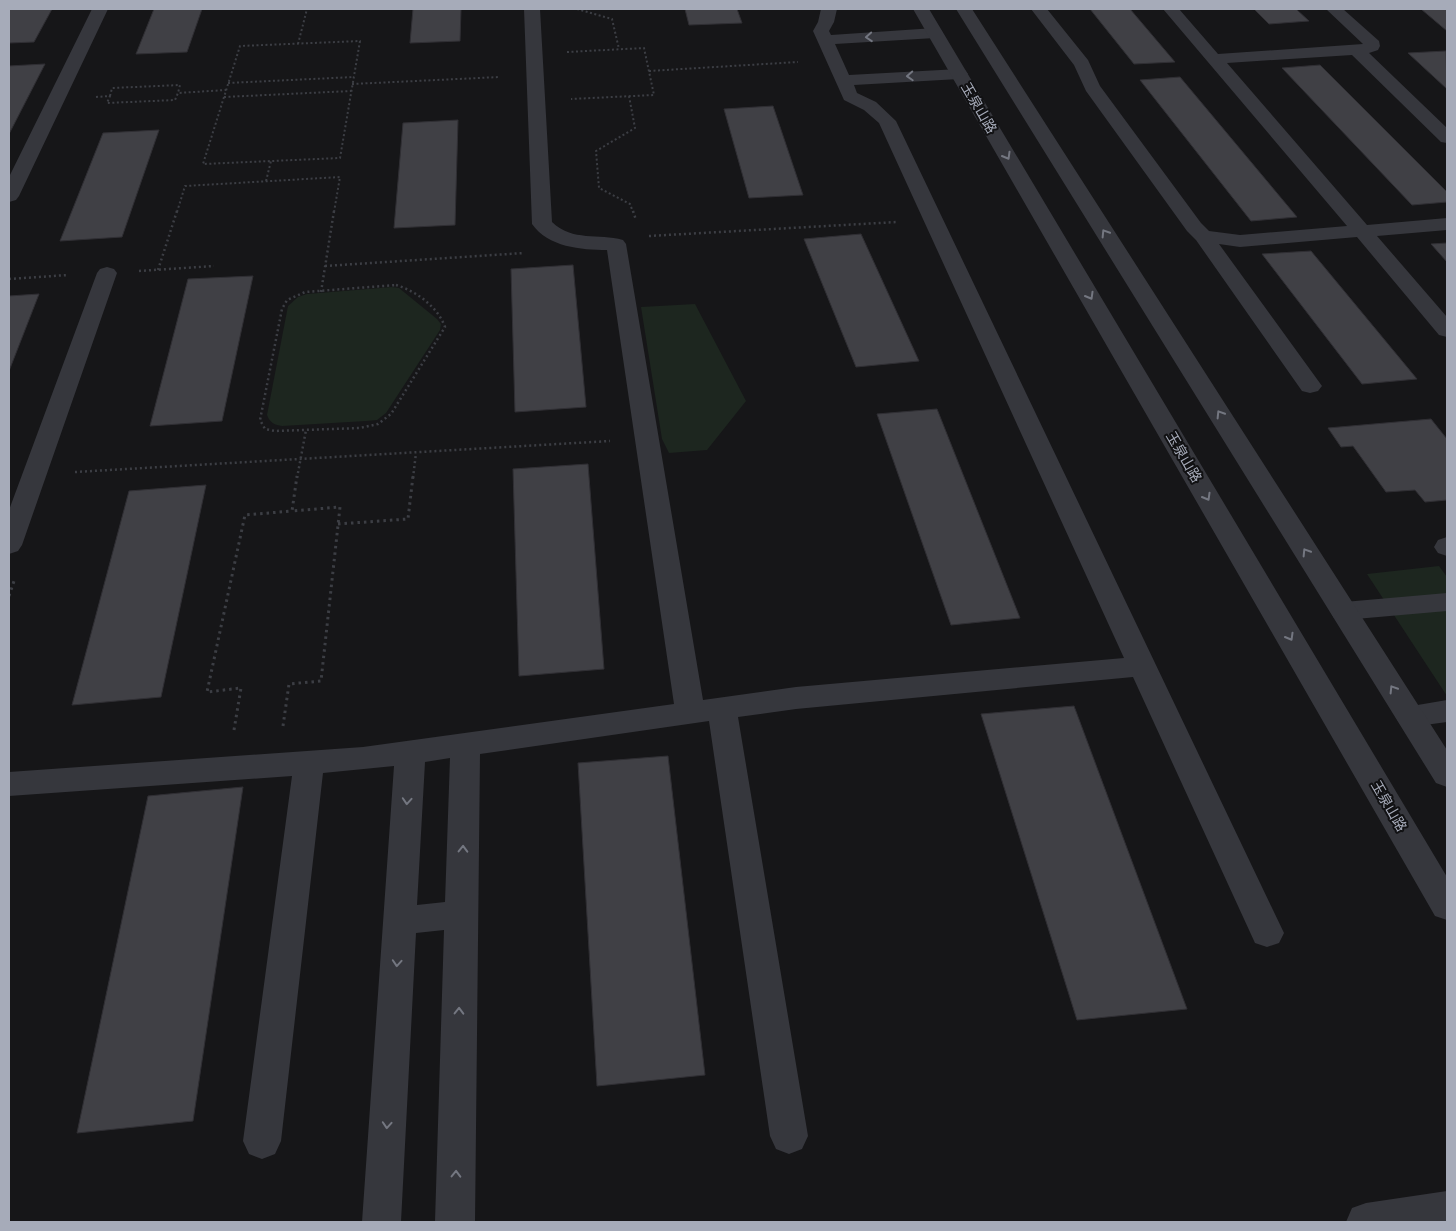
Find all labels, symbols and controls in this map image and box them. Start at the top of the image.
one-way arrow [864,32,872,43]
one-way arrow [906,71,914,82]
street label: 玉泉山路 [958,80,1000,136]
one-way arrow [1001,151,1011,160]
one-way arrow [1102,229,1111,238]
one-way arrow [1083,291,1093,300]
one-way arrow [1216,411,1226,420]
street label: 玉泉山路 [1163,429,1205,485]
one-way arrow [1201,492,1211,501]
one-way arrow [1303,548,1313,557]
one-way arrow [1283,632,1293,641]
one-way arrow [1390,686,1400,695]
street label: 玉泉山路 [1368,778,1410,834]
one-way arrow [402,797,413,805]
one-way arrow [458,844,468,852]
one-way arrow [391,959,402,967]
one-way arrow [454,1007,464,1014]
one-way arrow [381,1121,392,1129]
one-way arrow [451,1169,461,1177]

